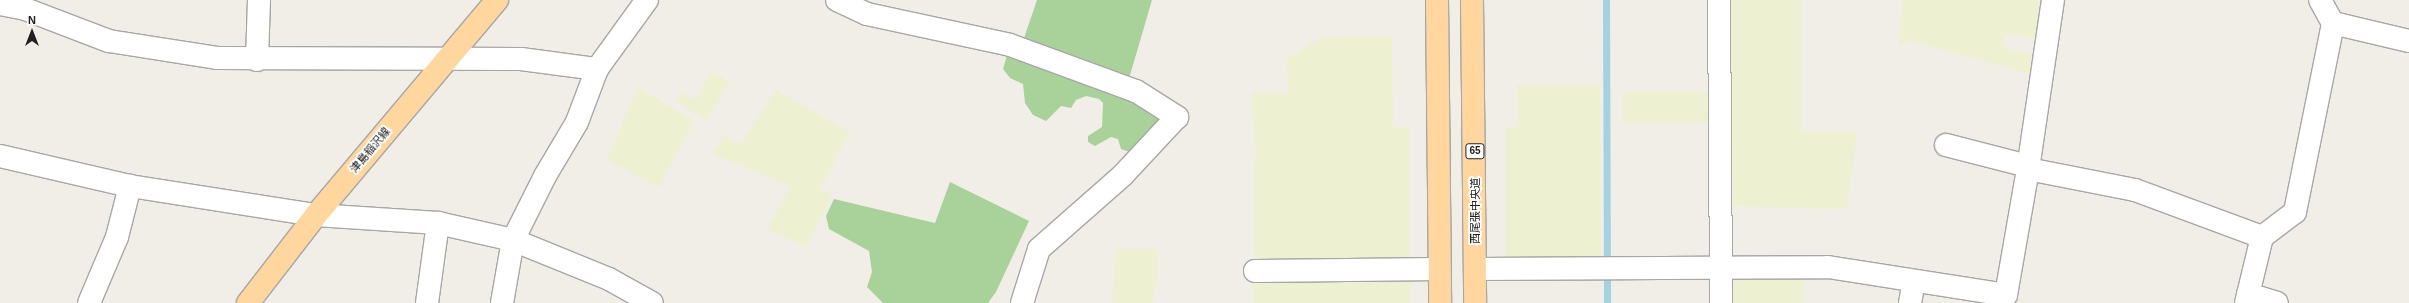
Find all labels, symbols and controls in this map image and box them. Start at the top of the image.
north arrow [12,12,52,52]
text: N [28,14,36,26]
street label: 津島稲沢線 [347,125,393,175]
road number: 65 [1465,143,1485,159]
street label: 西尾張中央道 [1468,178,1482,244]

